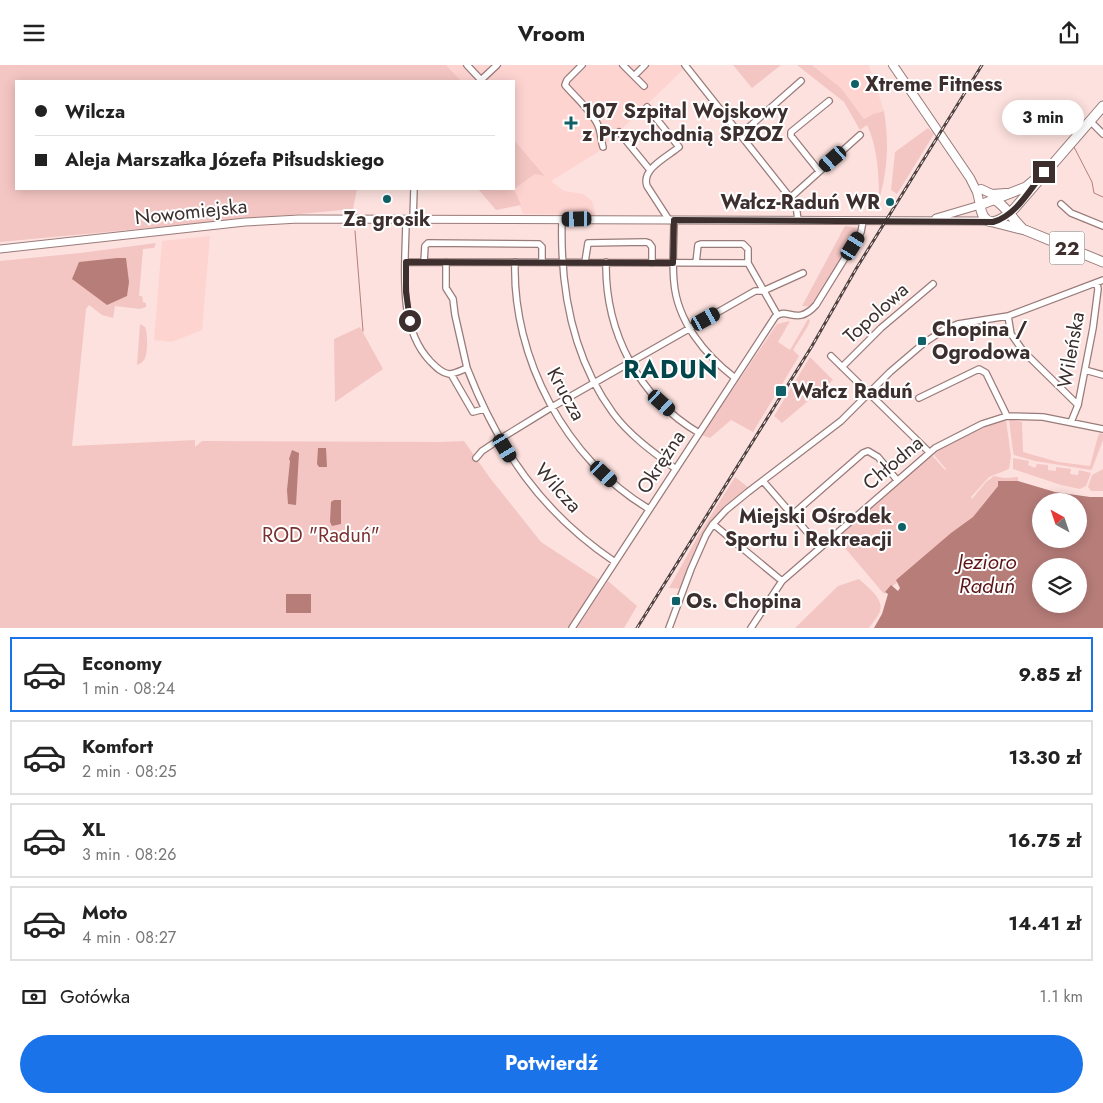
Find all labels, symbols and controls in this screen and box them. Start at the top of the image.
text: Vroom [518,17,585,49]
icon: menu [20,19,48,47]
icon: share [1055,19,1083,47]
place label: Xtreme Fitness [865,70,1002,99]
marker: Xtreme Fitness [849,78,861,90]
place label: 107 Szpital Wojskowy z Przychodnią SPZOZ [582,97,788,149]
text: Wilcza [65,98,125,125]
callout: 3 min [1003,99,1085,135]
text: 3 min [1022,106,1064,129]
marker: 107 Szpital Wojskowy z Przychodnią SPZOZ [564,116,578,130]
car [816,143,849,175]
text: Aleja Marszałka Józefa Piłsudskiego [65,146,384,173]
route end [1033,161,1055,183]
place label: Wałcz-Raduń WR [720,188,880,217]
street label: Nowomiejska [133,192,249,232]
marker: Za grosik [381,193,393,205]
marker: Wałcz-Raduń WR [884,196,896,208]
place label: Za grosik [343,205,431,234]
car [561,211,592,227]
car [838,229,867,263]
road number: 22 [1050,232,1084,265]
street label: Topolowa [837,276,915,350]
car [689,305,722,333]
route start [399,310,421,332]
street label: Wileńska [1050,310,1092,390]
place label: Chopina / Ogrodowa [932,315,1030,367]
marker: Chopina / Ogrodowa [916,335,928,347]
district label: RADUŃ [623,351,719,387]
street label: Krucza [539,362,593,426]
place label: Wałcz Raduń [792,377,913,406]
marker: Wałcz Raduń [774,384,788,398]
car [645,387,678,419]
street label: Okrężna [630,424,692,500]
street label: Chłodna [856,429,930,497]
car [490,431,519,465]
street label: Wilcza [528,457,588,519]
car [587,458,620,490]
north arrow [1032,493,1088,547]
map controls [1032,493,1087,613]
place label: Miejski Ośrodek Sportu i Rekreacji [725,502,892,554]
park label: ROD "Raduń" [262,521,380,550]
marker: Miejski Ośrodek Sportu i Rekreacji [896,521,908,533]
water label: Jezioro Raduń [954,547,1016,601]
button: layers [1032,558,1087,613]
place label: Os. Chopina [686,587,801,616]
marker: Os. Chopina [670,595,682,607]
text: Economy [82,650,162,677]
icon: car [22,652,67,697]
text: 9.85 zł [1019,661,1081,688]
text: 1 min · 08:24 [82,677,175,700]
text: Komfort [82,733,153,760]
icon: car [22,735,67,780]
text: 13.30 zł [1009,744,1081,771]
text: 2 min · 08:25 [82,760,177,783]
text: XL [82,816,105,843]
icon: car [22,818,67,863]
text: 16.75 zł [1008,827,1081,854]
text: 3 min · 08:26 [82,843,176,866]
text: Moto [82,899,127,926]
icon: car [22,901,67,946]
text: 14.41 zł [1008,910,1081,937]
text: 4 min · 08:27 [82,926,176,949]
icon: cash [20,983,48,1011]
text: Gotówka [60,983,130,1010]
text: 1.1 km [1039,985,1083,1008]
button: Potwierdź [20,1035,1083,1093]

